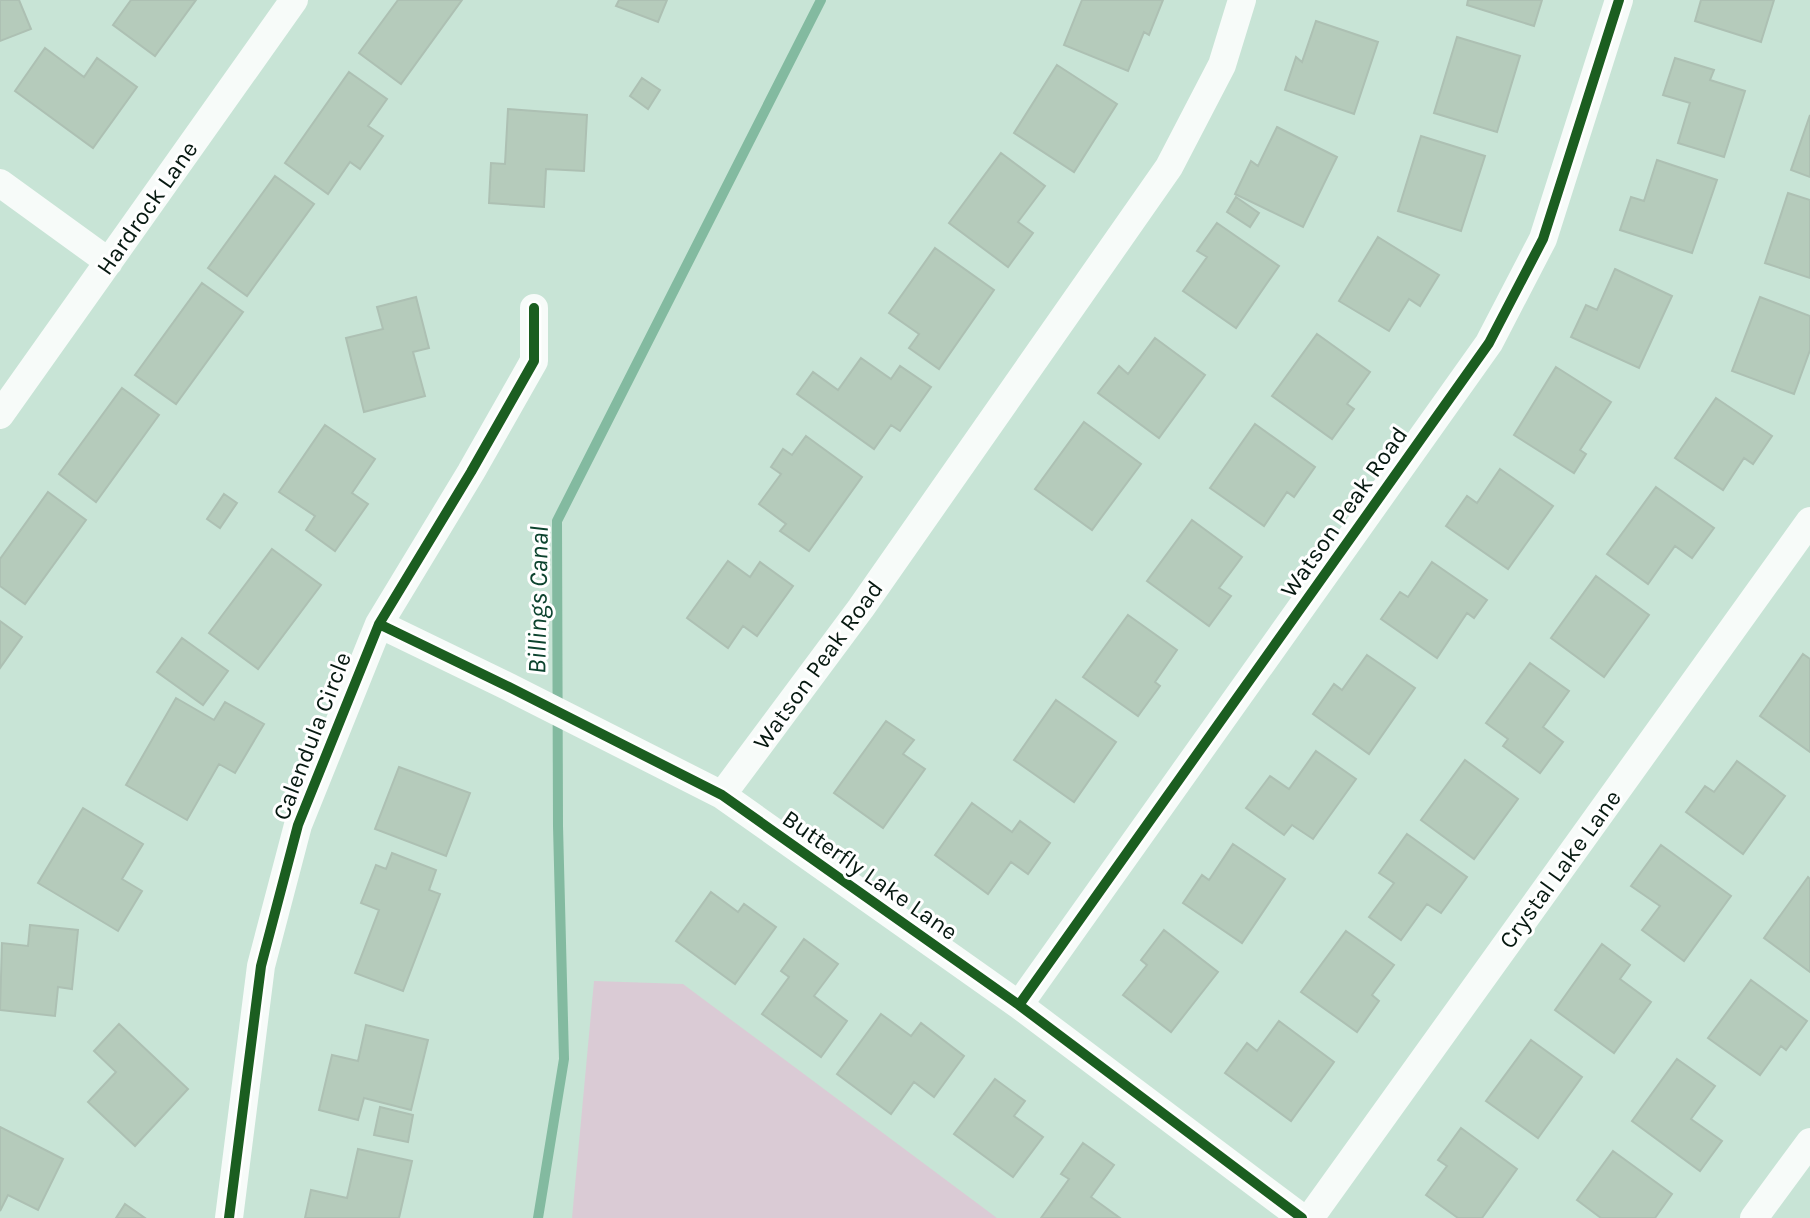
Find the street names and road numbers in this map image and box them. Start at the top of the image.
street label: Hardrock Lane [91,136,203,280]
street label: Watson Peak Road [1275,421,1413,603]
street label: Watson Peak Road [747,575,889,755]
street label: Calendula Circle [267,648,357,824]
street label: Crystal Lake Lane [1493,784,1627,954]
street label: Butterfly Lake Lane [777,804,963,946]

